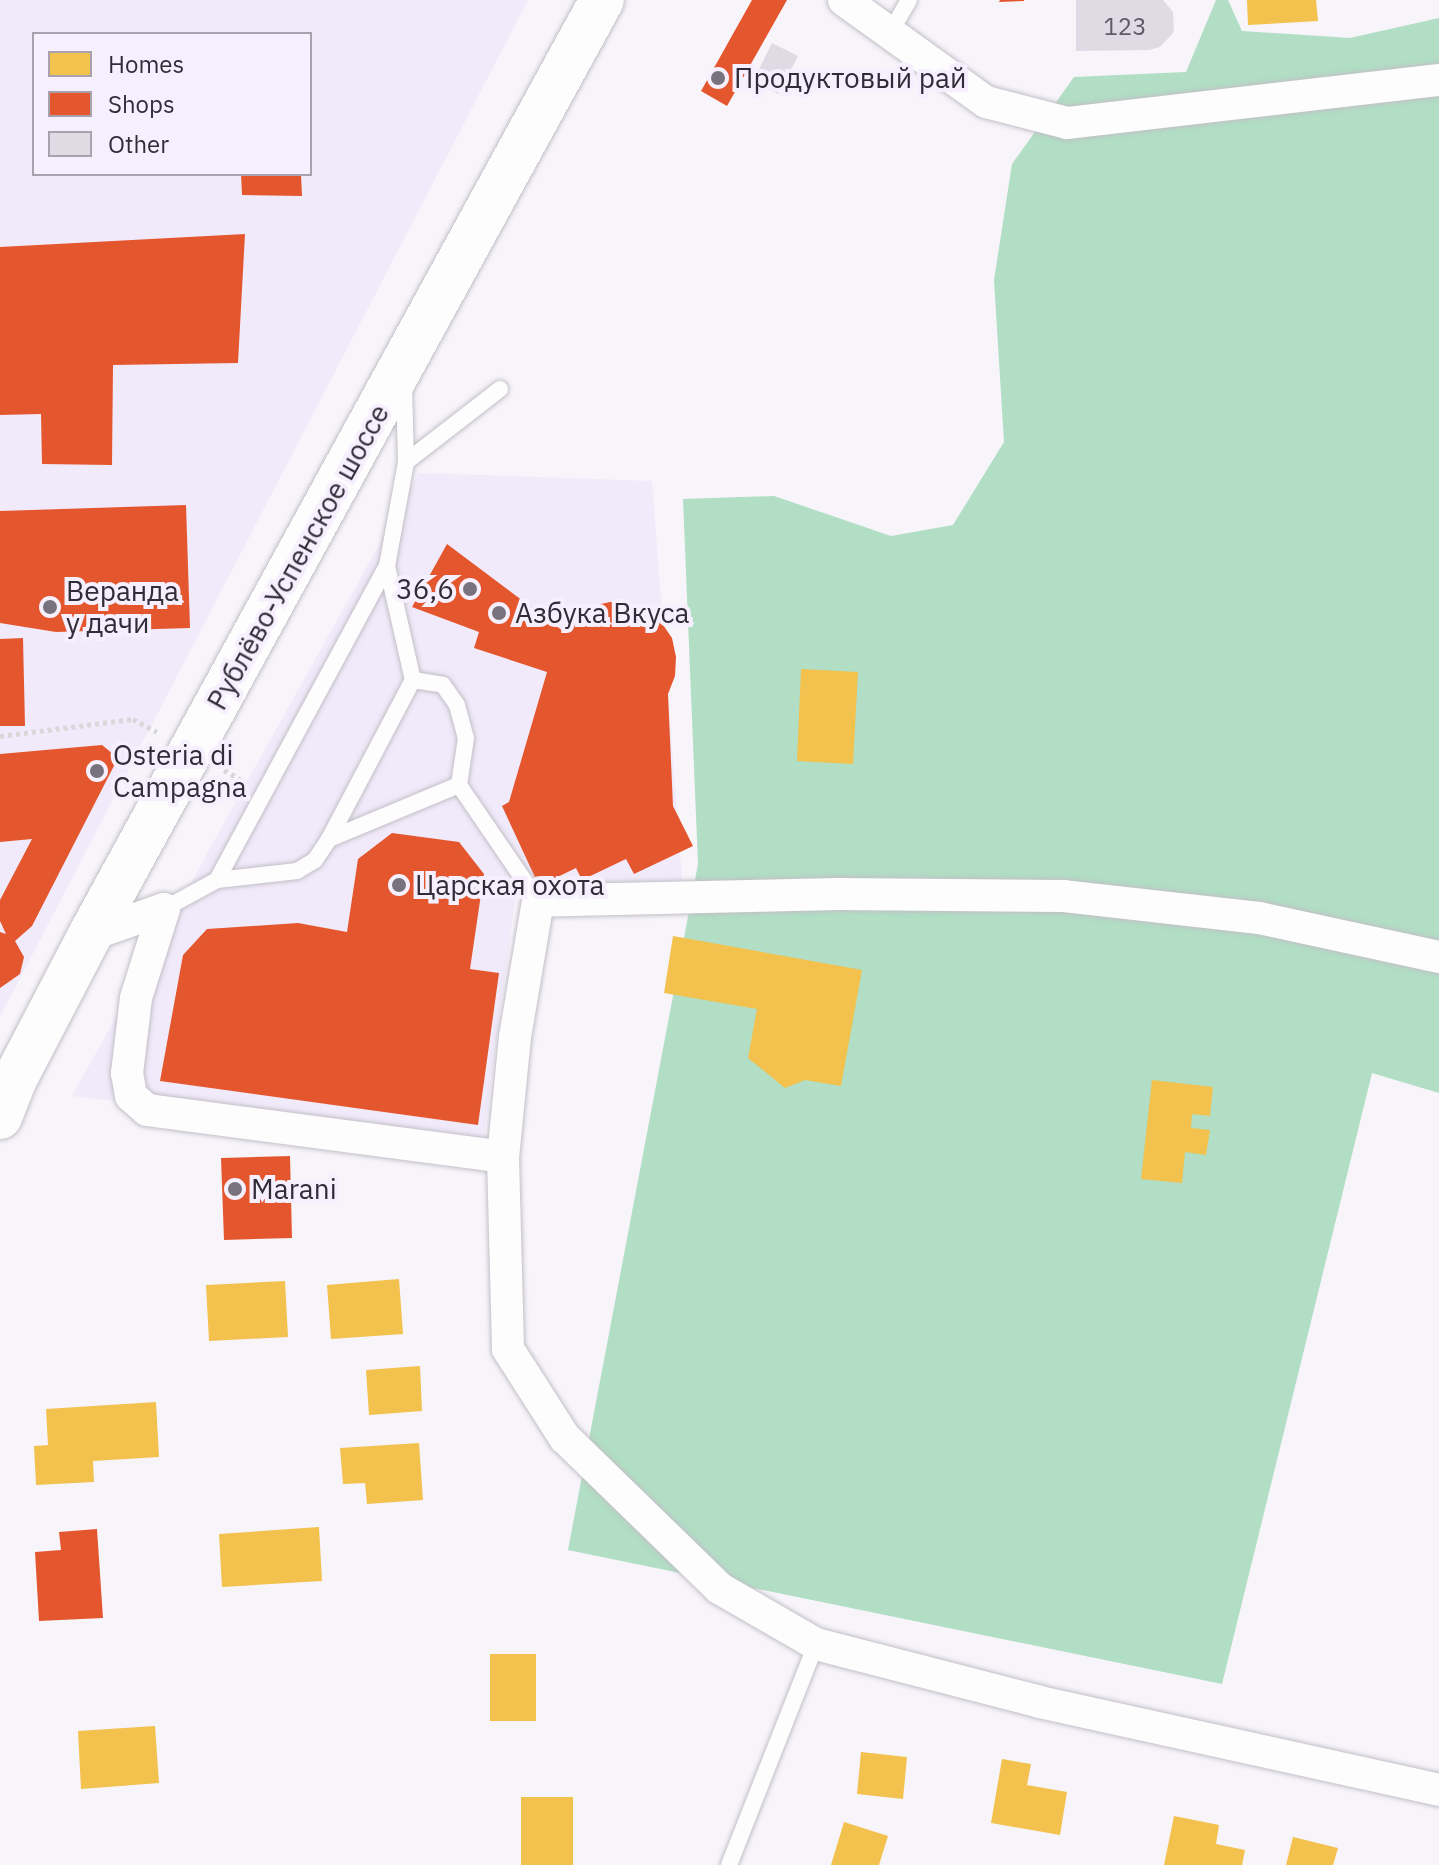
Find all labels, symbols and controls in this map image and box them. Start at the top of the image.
house number: 123 [1103,13,1147,41]
legend [32,32,312,176]
text: Homes [108,48,184,80]
place label: Продуктовый рай [734,61,966,95]
marker: Продуктовый рай [709,69,727,87]
text: Shops [108,88,175,120]
text: Other [108,128,169,160]
street label: Рублёво-Успенское шоссе [200,398,396,716]
place label: 36,6 [396,572,454,606]
place label: Веранда у дачи [66,574,179,640]
marker: 36,6 [461,580,479,598]
place label: Азбука Вкуса [515,596,690,630]
marker: Веранда у дачи [41,598,59,616]
marker: Азбука Вкуса [490,604,508,622]
place label: Osteria di Campagna [113,738,247,804]
marker: Osteria di Campagna [88,762,106,780]
place label: Царская охота [415,868,605,902]
marker: Царская охота [390,876,408,894]
place label: Marani [251,1172,337,1206]
marker: Marani [226,1180,244,1198]

